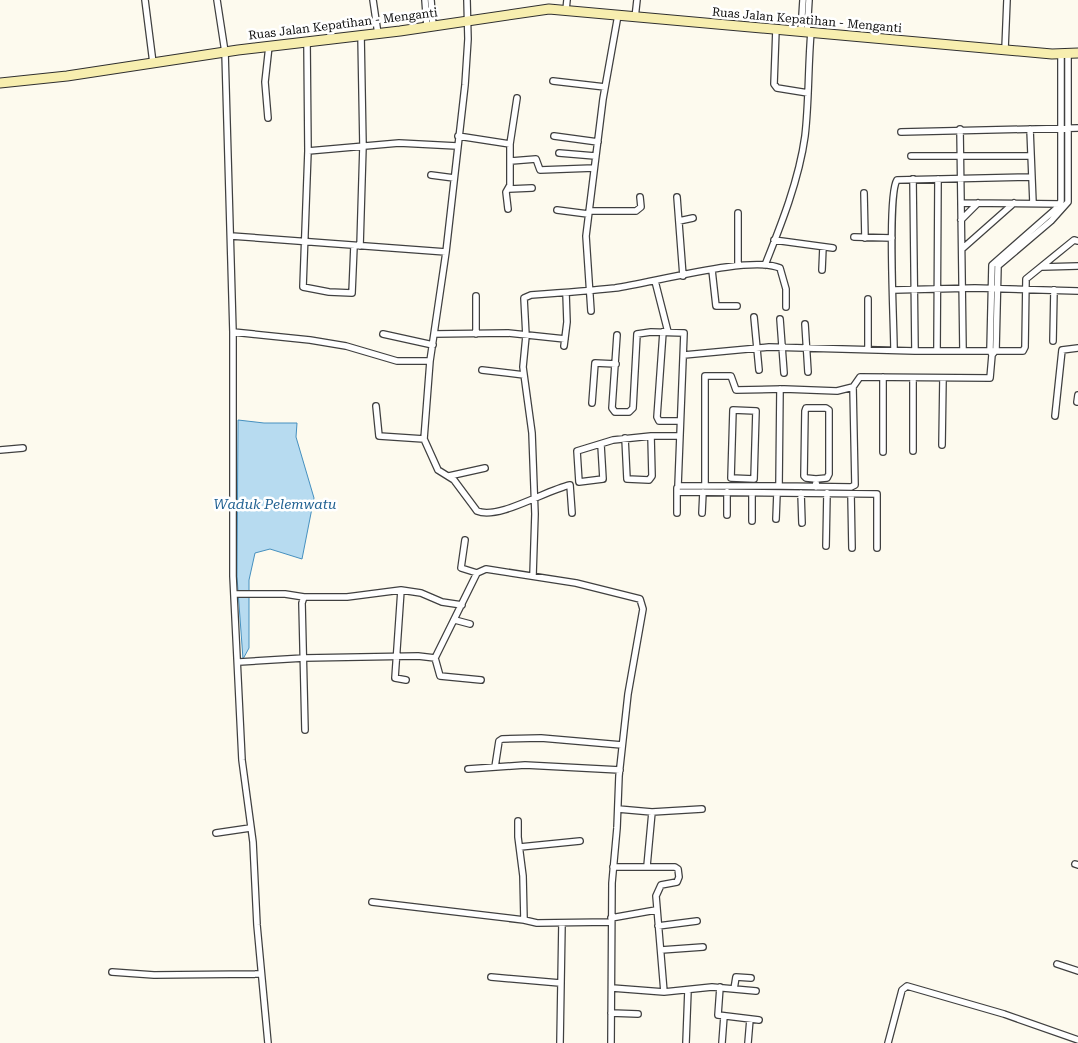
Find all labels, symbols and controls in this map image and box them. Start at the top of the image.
street label: Ruas Jalan Kepatihan - Menganti [248,5,439,43]
street label: Ruas Jalan Kepatihan - Menganti [712,5,903,35]
water label: Waduk Pelemwatu [214,496,337,512]

